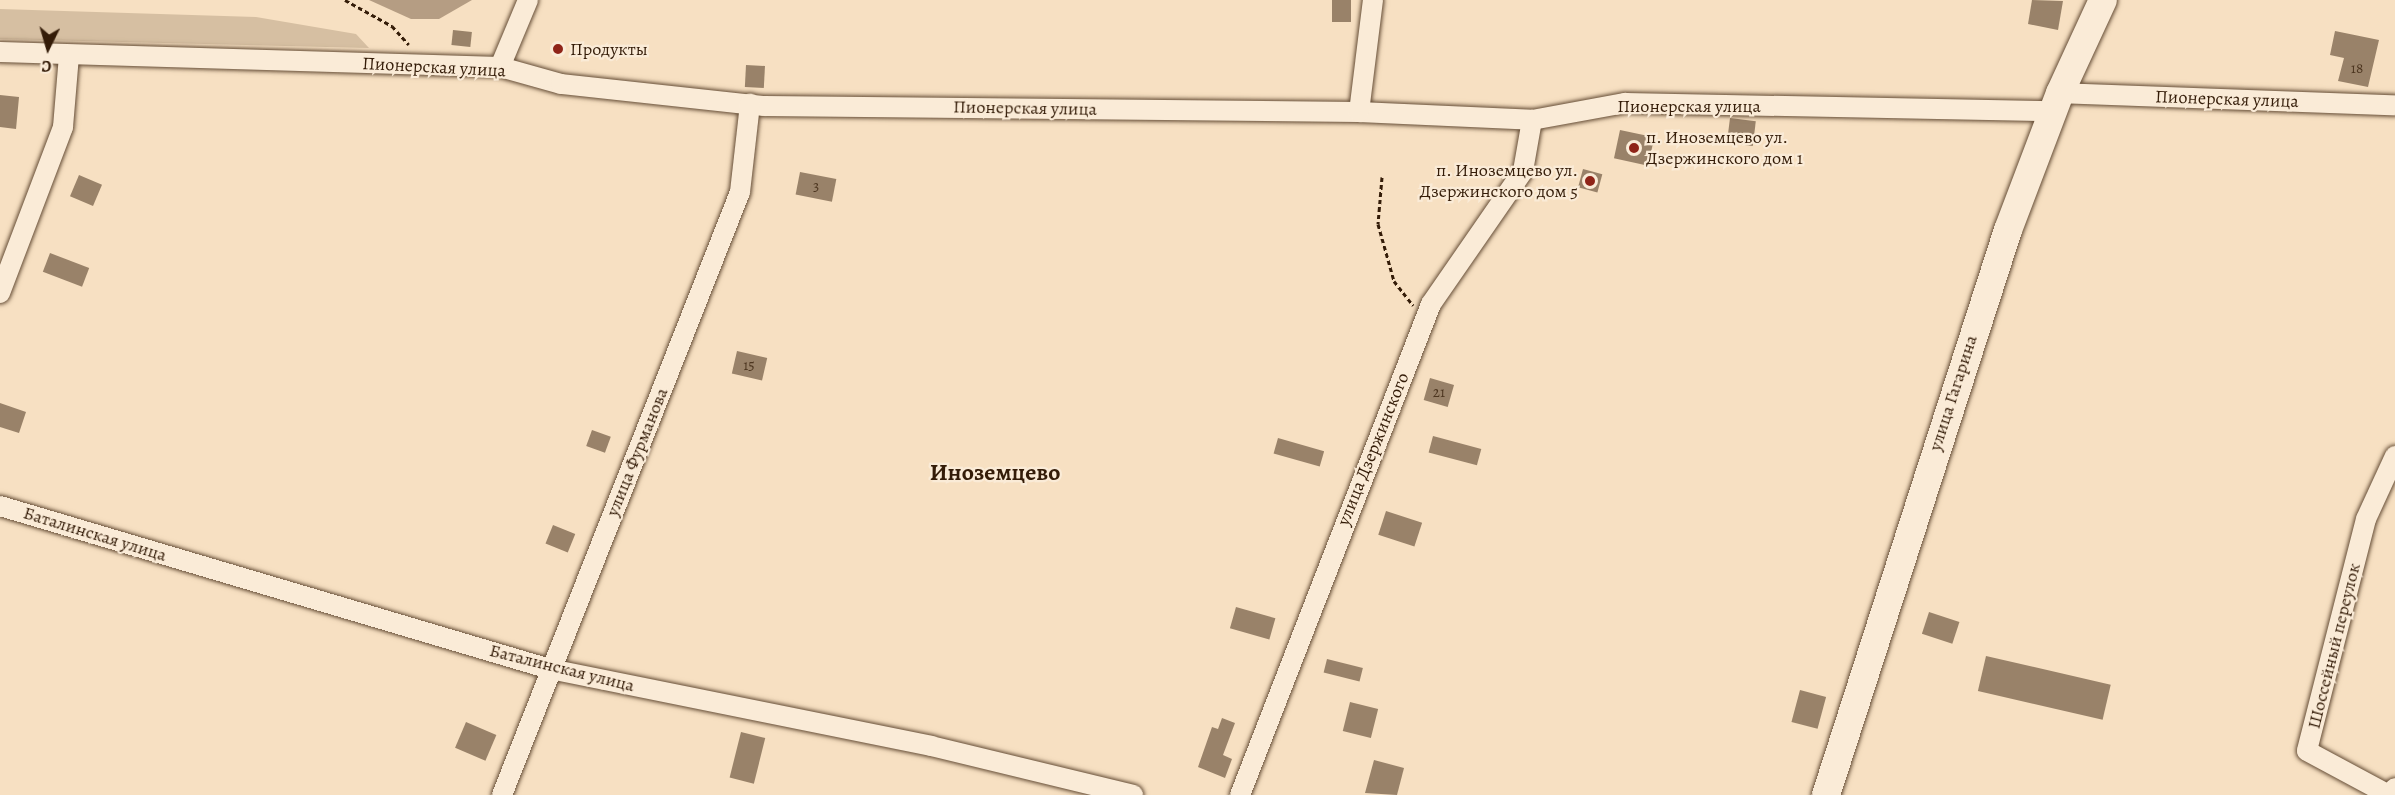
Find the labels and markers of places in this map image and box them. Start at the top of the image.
place label: Продукты [570,38,648,60]
marker: Продукты [551,42,565,56]
place label: п. Иноземцево ул. Дзержинского дом 1 [1646,127,1803,170]
marker: п. Иноземцево ул. Дзержинского дом 1 [1627,141,1641,155]
place label: п. Иноземцево ул. Дзержинского дом 5 [1420,160,1578,202]
marker: п. Иноземцево ул. Дзержинского дом 5 [1583,174,1597,188]

